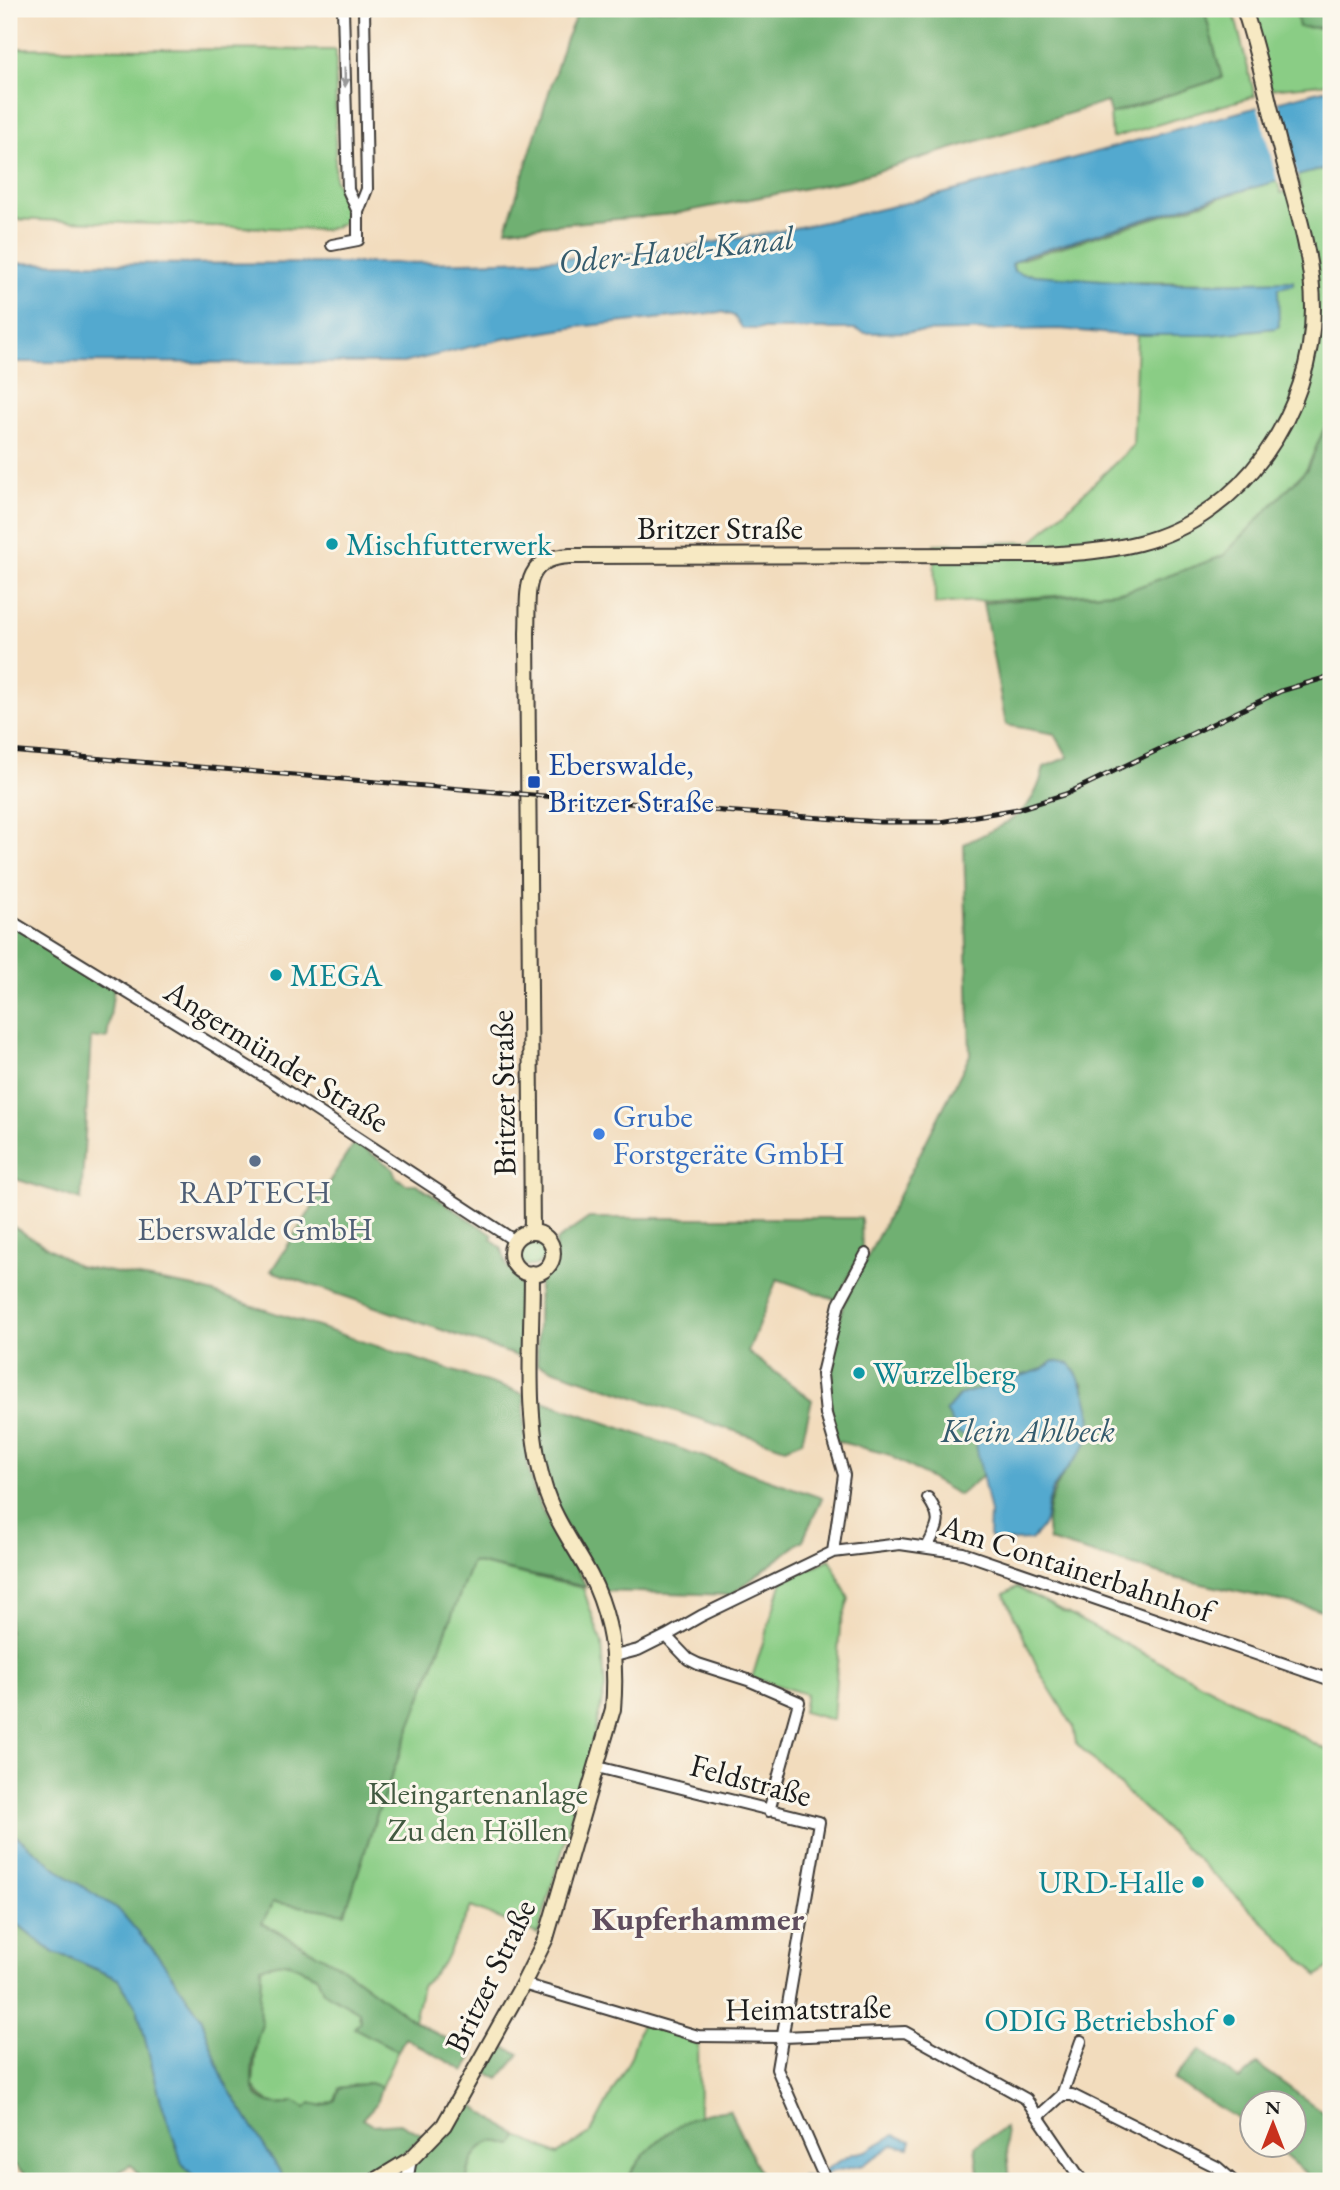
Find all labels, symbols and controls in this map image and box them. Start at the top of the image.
one-way arrow [339,66,351,88]
water label: Oder-Havel-Kanal [556,216,798,283]
street label: Britzer Straße [637,507,803,549]
place label: Mischfutterwerk [346,523,553,565]
marker: Mischfutterwerk [324,536,340,552]
place label: Eberswalde, Britzer Straße [548,743,714,822]
marker: Eberswalde, Britzer Straße [526,774,542,790]
place label: MEGA [290,954,383,996]
marker: MEGA [268,967,284,983]
street label: Angermünder Straße [156,969,397,1142]
street label: Britzer Straße [481,1010,525,1176]
place label: Grube Forstgeräte GmbH [613,1095,845,1174]
marker: Grube Forstgeräte GmbH [591,1126,607,1142]
marker: RAPTECH Eberswalde GmbH [247,1153,263,1169]
place label: RAPTECH Eberswalde GmbH [137,1171,373,1250]
place label: Wurzelberg [873,1352,1017,1394]
marker: Wurzelberg [851,1365,867,1381]
water label: Klein Ahlbeck [940,1409,1115,1452]
street label: Am Containerbahnhof [934,1504,1222,1633]
street label: Feldstraße [686,1744,816,1816]
park label: Kleingartenanlage Zu den Höllen [368,1772,588,1851]
place label: URD-Halle [1038,1861,1184,1903]
marker: URD-Halle [1190,1874,1206,1890]
street label: Britzer Straße [435,1892,545,2060]
district label: Kupferhammer [592,1897,805,1940]
street label: Heimatstraße [724,1986,892,2030]
place label: ODIG Betriebshof [984,1999,1219,2041]
marker: ODIG Betriebshof [1221,2012,1237,2028]
north arrow [1238,2088,1308,2158]
text: N [1265,2095,1281,2120]

